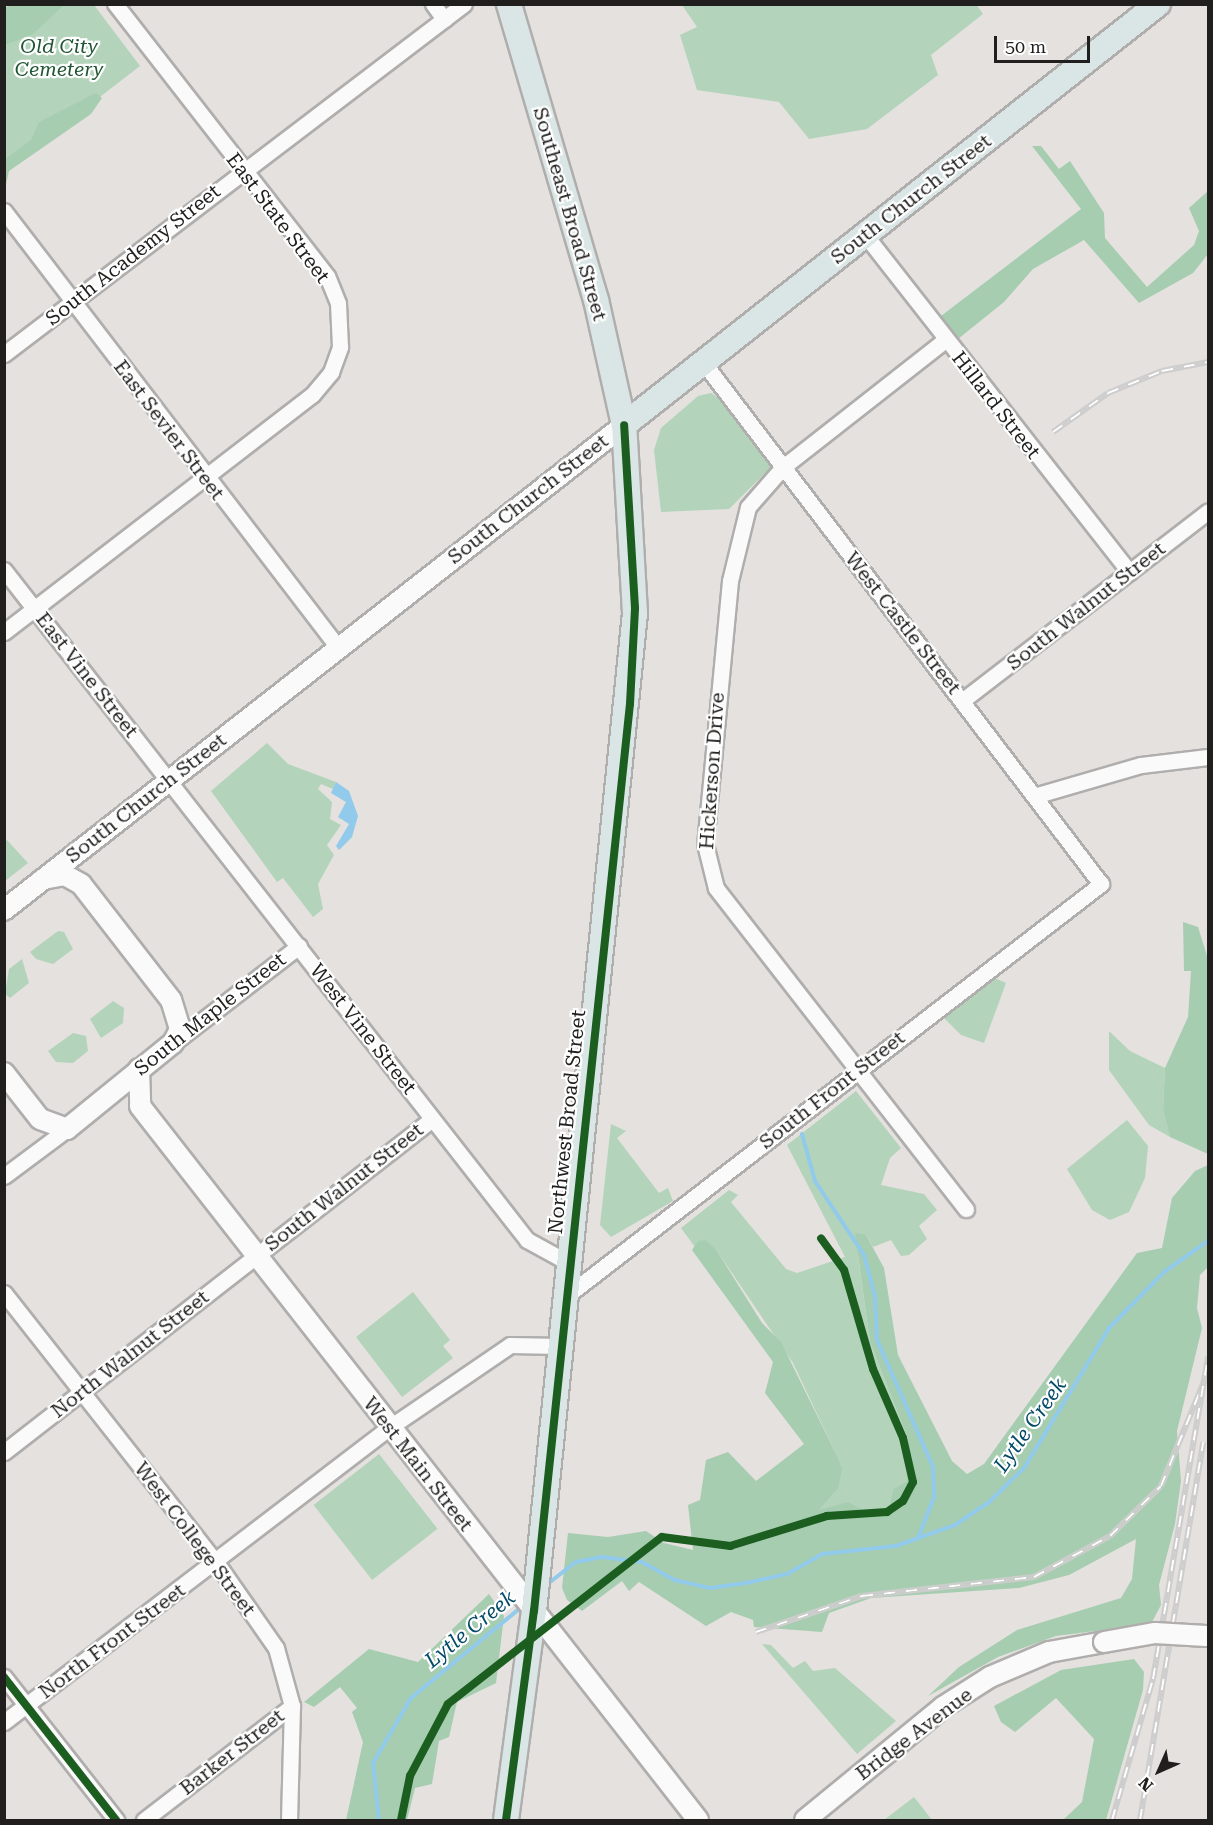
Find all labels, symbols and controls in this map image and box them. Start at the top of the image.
scale bar [997,24,1093,62]
park label: Old City Cemetery [15,35,103,82]
text: 50 m [1005,36,1046,57]
street label: Southeast Broad Street [528,104,612,324]
street label: South Church Street [826,129,996,269]
street label: East State Street [221,148,335,288]
street label: South Academy Street [41,179,225,331]
street label: Hillard Street [947,347,1045,463]
street label: East Sevier Street [109,355,229,505]
street label: South Church Street [443,429,613,569]
street label: South Walnut Street [1002,537,1170,675]
street label: West Castle Street [840,547,966,699]
street label: East Vine Street [31,608,143,742]
street label: Hickerson Drive [695,692,729,850]
street label: South Church Street [61,728,231,868]
street label: South Maple Street [130,947,290,1081]
street label: West Vine Street [305,959,421,1099]
street label: Northwest Broad Street [543,1009,591,1235]
street label: South Front Street [755,1026,909,1154]
street label: South Walnut Street [260,1118,428,1256]
street label: North Walnut Street [46,1285,214,1423]
water label: Lytle Creek [988,1373,1072,1477]
street label: West Main Street [358,1392,478,1536]
street label: West College Street [129,1457,261,1621]
street label: North Front Street [34,1578,190,1704]
water label: Lytle Creek [420,1585,520,1673]
street label: Bridge Avenue [851,1682,977,1786]
street label: Barker Street [175,1704,289,1800]
north arrow [1129,1741,1189,1801]
text: N [1135,1773,1157,1795]

